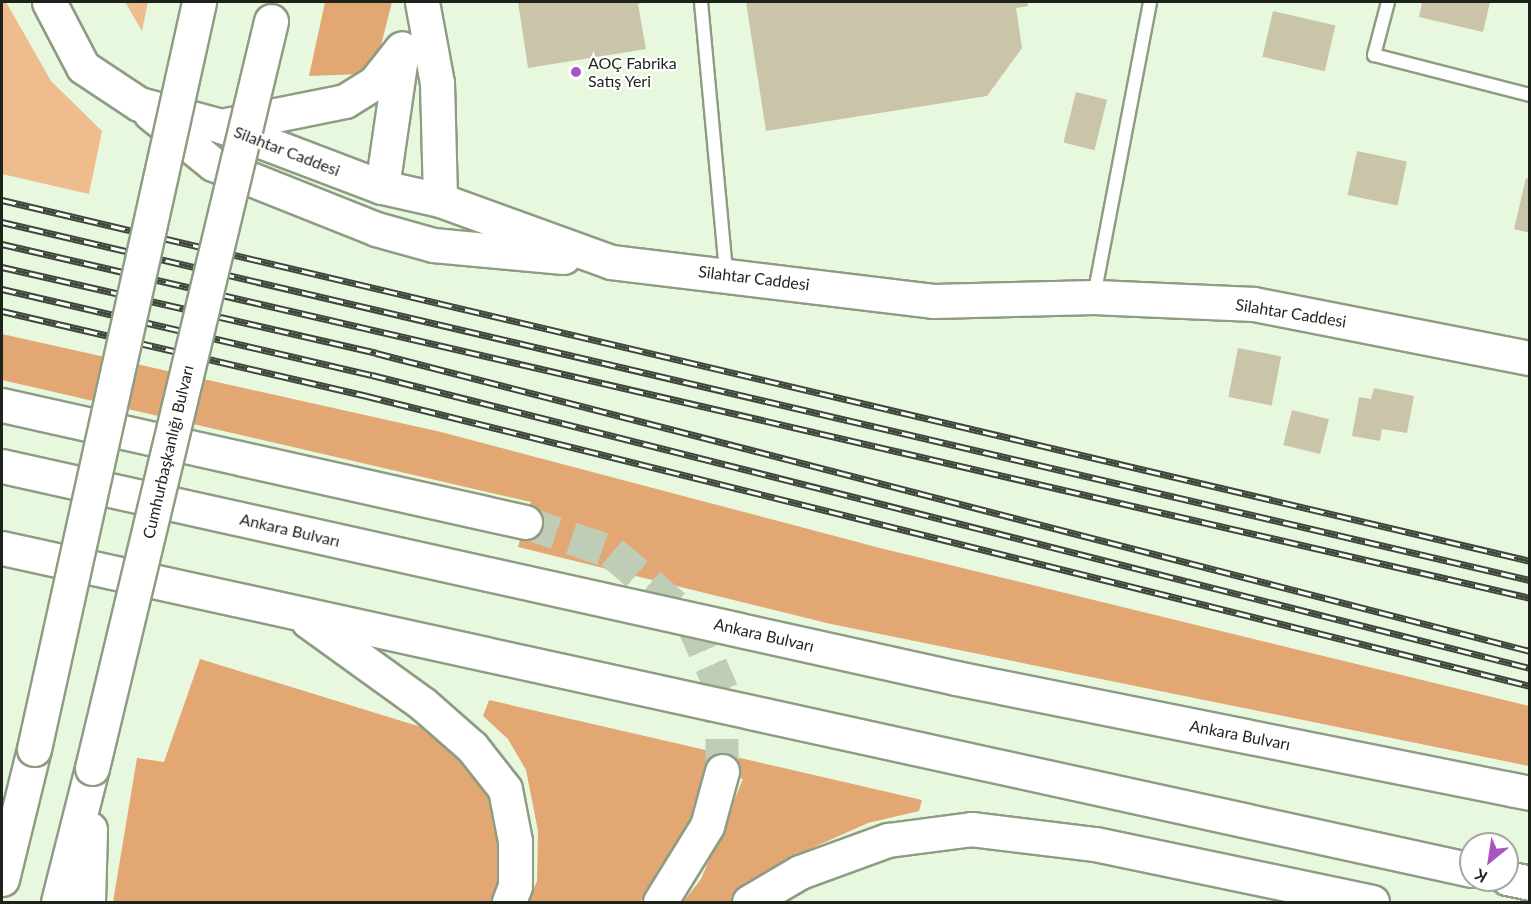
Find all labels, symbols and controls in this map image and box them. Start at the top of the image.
place label: AOÇ Fabrika Satış Yeri [588,53,677,91]
marker: AOÇ Fabrika Satış Yeri [569,65,583,79]
street label: Silahtar Caddesi [231,122,343,180]
street label: Silahtar Caddesi [697,262,811,294]
street label: Silahtar Caddesi [1234,295,1348,331]
street label: Cumhurbaşkanlığı Bulvarı [139,363,197,541]
street label: Ankara Bulvarı [238,509,342,551]
street label: Ankara Bulvarı [712,614,816,656]
street label: Ankara Bulvarı [1188,716,1292,754]
north arrow [1459,832,1519,892]
text: K [1471,865,1490,887]

